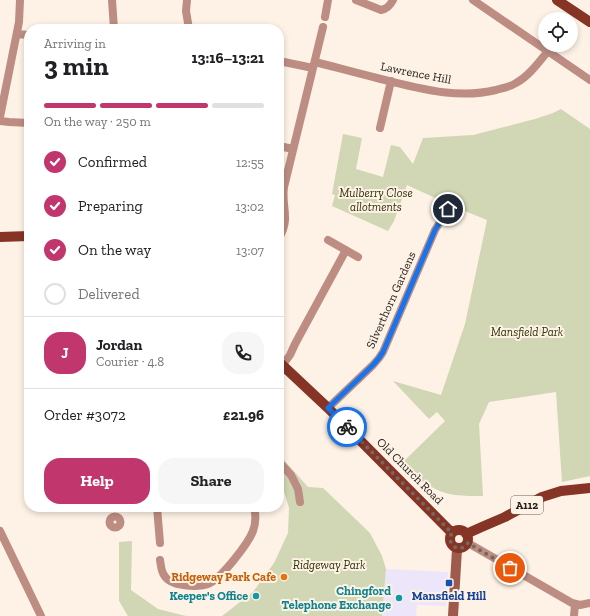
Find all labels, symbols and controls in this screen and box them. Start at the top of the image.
map controls [538,12,578,52]
button: locate [538,12,578,52]
text: Arriving in [44,36,106,51]
text: 13:16–13:21 [192,49,264,67]
text: 3 min [44,50,109,82]
street label: Lawrence Hill [380,59,452,87]
text: On the way · 250 m [44,114,151,129]
icon: check [44,151,66,173]
text: Confirmed [78,153,147,171]
text: 12:55 [236,155,264,170]
park label: Mulberry Close allotments [339,186,413,214]
pin [431,192,465,226]
icon: check [44,195,66,217]
text: Preparing [78,197,143,215]
icon: home [437,198,459,220]
text: 13:02 [236,199,264,214]
icon: check [44,239,66,261]
text: On the way [78,241,151,259]
text: 13:07 [236,243,264,258]
street label: Silverthorn Gardens [363,249,419,351]
text: Delivered [78,285,140,303]
park label: Mansfield Park [491,325,564,339]
button: phone [222,332,264,374]
text: Jordan [96,336,142,354]
text: J [61,344,69,362]
text: Courier · 4.8 [96,354,164,369]
text: Order #3072 [44,406,126,424]
text: £21.96 [223,406,264,424]
courier [327,407,367,447]
icon: bike [336,416,358,438]
street label: Old Church Road [374,435,446,507]
button: Help [44,458,150,504]
button: Share [158,458,264,504]
road number: A112 [511,496,543,514]
pin [493,551,527,585]
icon: bag [499,557,521,579]
park label: Ridgeway Park [293,558,366,572]
place label: Ridgeway Park Cafe [171,570,276,584]
marker: Ridgeway Park Cafe [279,572,289,582]
marker: Mansfield Hill [444,578,454,588]
place label: Chingford Telephone Exchange [282,584,391,612]
place label: Keeper's Office [169,589,248,603]
place label: Mansfield Hill [412,589,487,603]
marker: Keeper's Office [251,591,261,601]
marker: Chingford Telephone Exchange [394,593,404,603]

